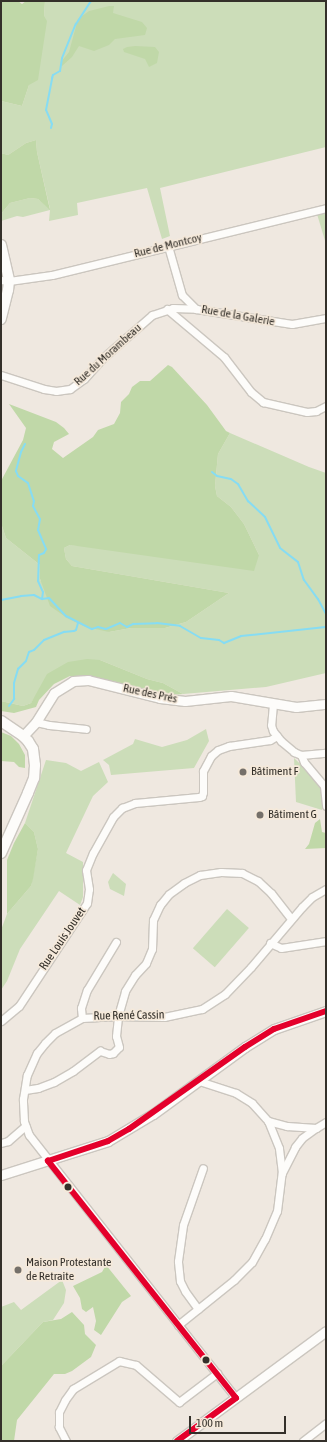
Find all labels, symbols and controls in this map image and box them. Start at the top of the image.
street label: Rue de Montcoy [133,231,203,261]
street label: Rue de la Galerie [200,302,276,330]
street label: Rue du Morambeau [71,321,145,389]
street label: Rue des Prés [122,681,178,707]
place label: Bâtiment F [251,765,298,779]
marker: Bâtiment F [238,767,248,777]
place label: Bâtiment G [268,808,317,822]
marker: Bâtiment G [255,810,265,820]
street label: Rue Louis Jouvet [37,905,89,973]
street label: Rue René Cassin [93,1008,165,1024]
unlabelled marker [63,1182,73,1192]
place label: Maison Protestante de Retraite [26,1256,111,1284]
marker: Maison Protestante de Retraite [13,1265,23,1275]
unlabelled marker [201,1355,211,1365]
scale bar [191,1408,288,1434]
text: 100 m [196,1416,223,1430]

